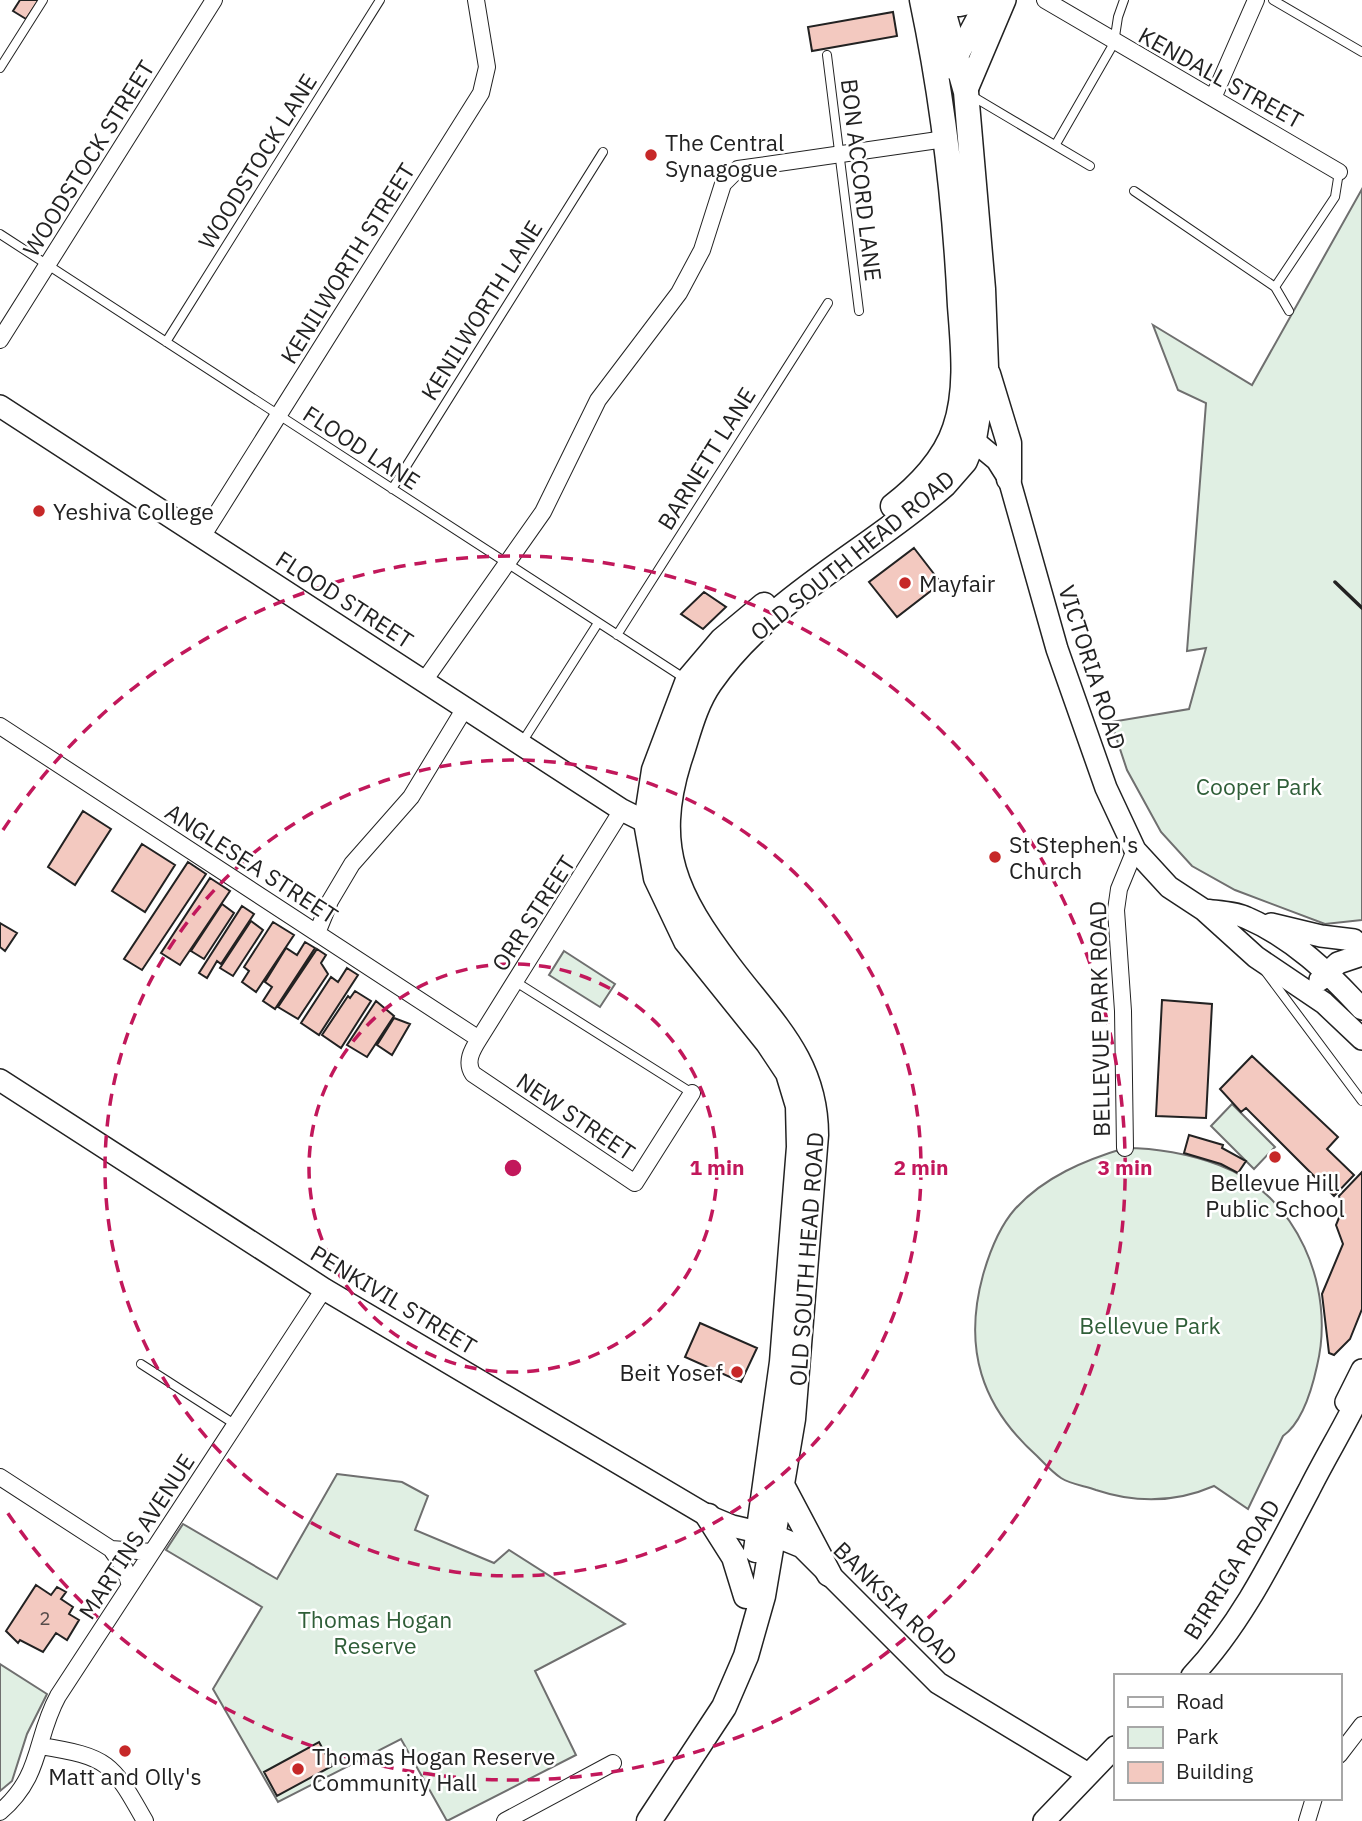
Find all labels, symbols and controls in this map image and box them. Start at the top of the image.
street label: KENDALL STREET [1133,19,1309,135]
street label: WOODSTOCK STREET [15,54,161,262]
street label: WOODSTOCK LANE [191,68,323,254]
street label: BON ACCORD LANE [835,77,889,283]
place label: The Central Synagogue [665,127,784,183]
marker: The Central Synagogue [643,147,659,163]
street label: KENILWORTH STREET [273,157,421,369]
street label: KENILWORTH LANE [414,214,548,406]
street label: BARNETT LANE [650,381,762,535]
street label: FLOOD LANE [298,398,426,496]
street label: OLD SOUTH HEAD ROAD [744,463,960,647]
place label: Yeshiva College [53,496,214,526]
marker: Yeshiva College [31,503,47,519]
street label: FLOOD STREET [271,543,419,655]
place label: Mayfair [919,568,996,598]
marker: Mayfair [897,575,913,591]
street label: VICTORIA ROAD [1052,581,1134,753]
park label: Cooper Park [1196,771,1322,801]
street label: ANGLESEA STREET [160,796,344,930]
place label: St Stephen's Church [1009,829,1138,885]
street label: ORR STREET [484,849,582,977]
marker: St Stephen's Church [987,849,1003,865]
street label: BELLEVUE PARK ROAD [1082,901,1116,1137]
street label: NEW STREET [511,1065,641,1167]
street label: OLD SOUTH HEAD ROAD [782,1131,830,1387]
marker: Bellevue Hill Public School [1267,1149,1283,1165]
text: 1 min [690,1153,744,1181]
text: 2 min [894,1153,948,1181]
text: 3 min [1098,1153,1152,1181]
centre of rings [501,1156,525,1180]
place label: Bellevue Hill Public School [1205,1167,1345,1223]
street label: PENKIVIL STREET [305,1238,483,1360]
park label: Bellevue Park [1079,1310,1221,1340]
place label: Beit Yosef [619,1357,723,1387]
marker: Beit Yosef [729,1364,745,1380]
street label: MARTINS AVENUE [71,1448,201,1624]
street label: BIRRIGA ROAD [1176,1493,1286,1645]
street label: BANKSIA ROAD [828,1535,964,1671]
park label: Thomas Hogan Reserve [298,1604,452,1660]
house number: 2 [39,1606,51,1630]
legend [1114,1674,1341,1800]
text: Road [1176,1687,1224,1715]
text: Park [1176,1722,1219,1750]
place label: Thomas Hogan Reserve Community Hall [312,1741,555,1797]
marker: Matt and Olly's [117,1743,133,1759]
text: Building [1176,1757,1253,1785]
place label: Matt and Olly's [48,1761,202,1791]
marker: Thomas Hogan Reserve Community Hall [290,1761,306,1777]

